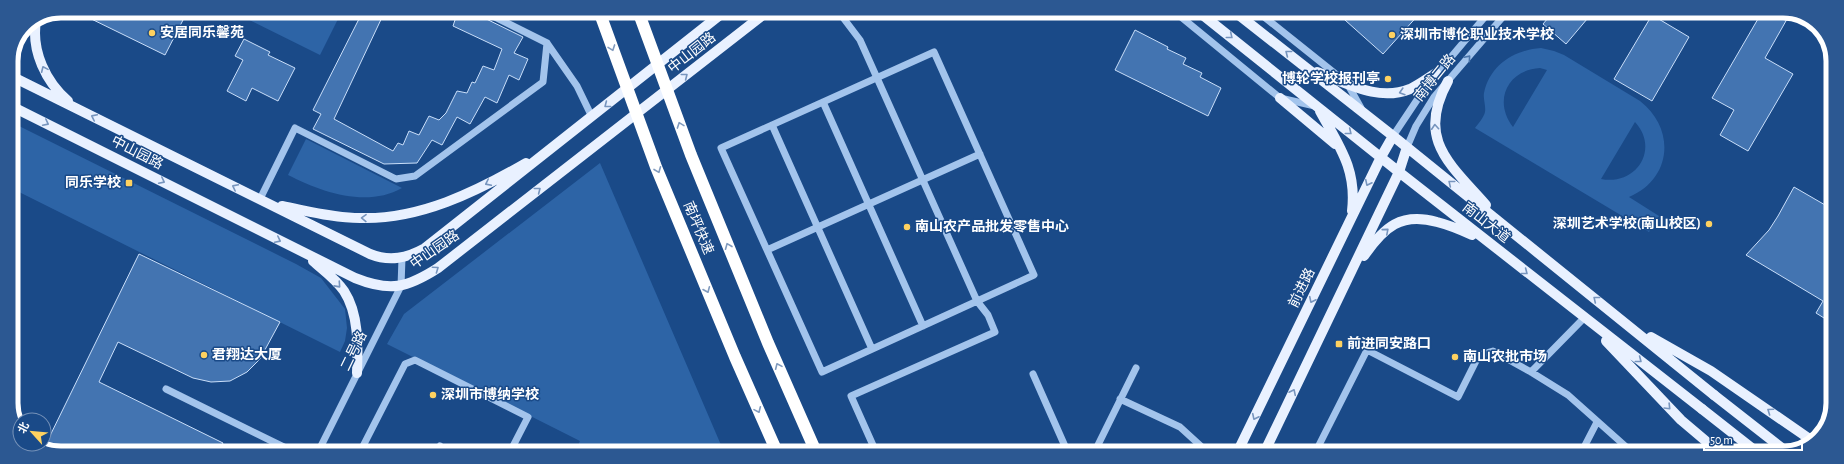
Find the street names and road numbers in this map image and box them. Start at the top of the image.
street label: 中山园路 [665,29,718,76]
street label: 南博二路 [1410,51,1458,104]
street label: 中山园路 [109,133,166,172]
street label: 南坪快速 [681,199,716,257]
street label: 南山大道 [1460,199,1513,246]
street label: 中山园路 [407,227,462,272]
street label: 前进路 [1285,265,1317,310]
street label: 二号路 [338,329,369,373]

